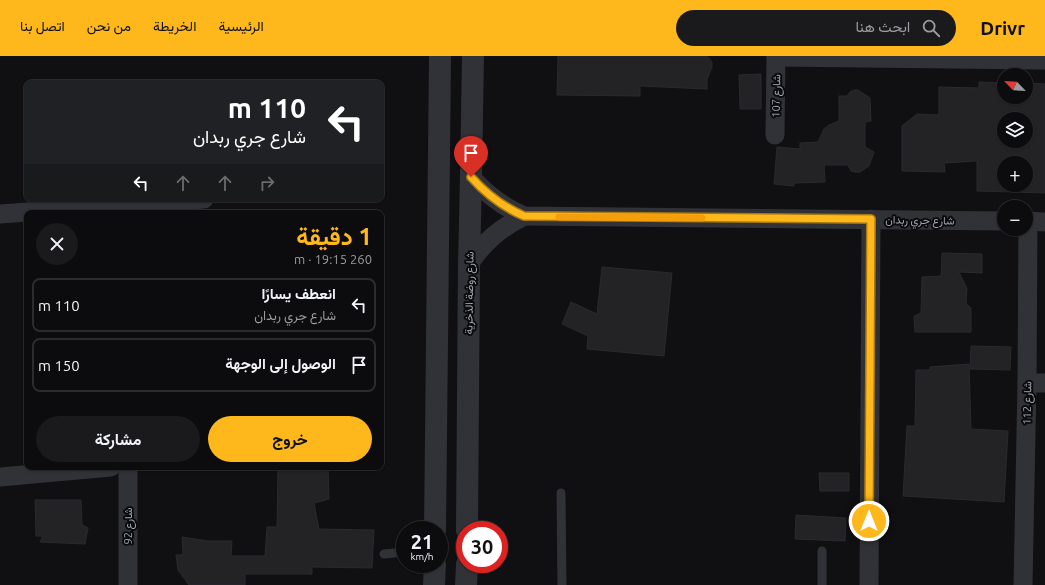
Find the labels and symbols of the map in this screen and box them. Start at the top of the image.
north arrow [997,68,1033,104]
street label: شارع 107 [770,74,784,118]
pin [454,136,488,177]
street label: شارع جري ربدان [885,213,955,231]
street label: شارع روضة الذخرية [462,251,478,335]
street label: شارع 112 [1021,381,1035,425]
position arrow [848,500,890,542]
street label: شارع 92 [122,507,136,545]
speed limit sign: 30 [456,521,508,573]

